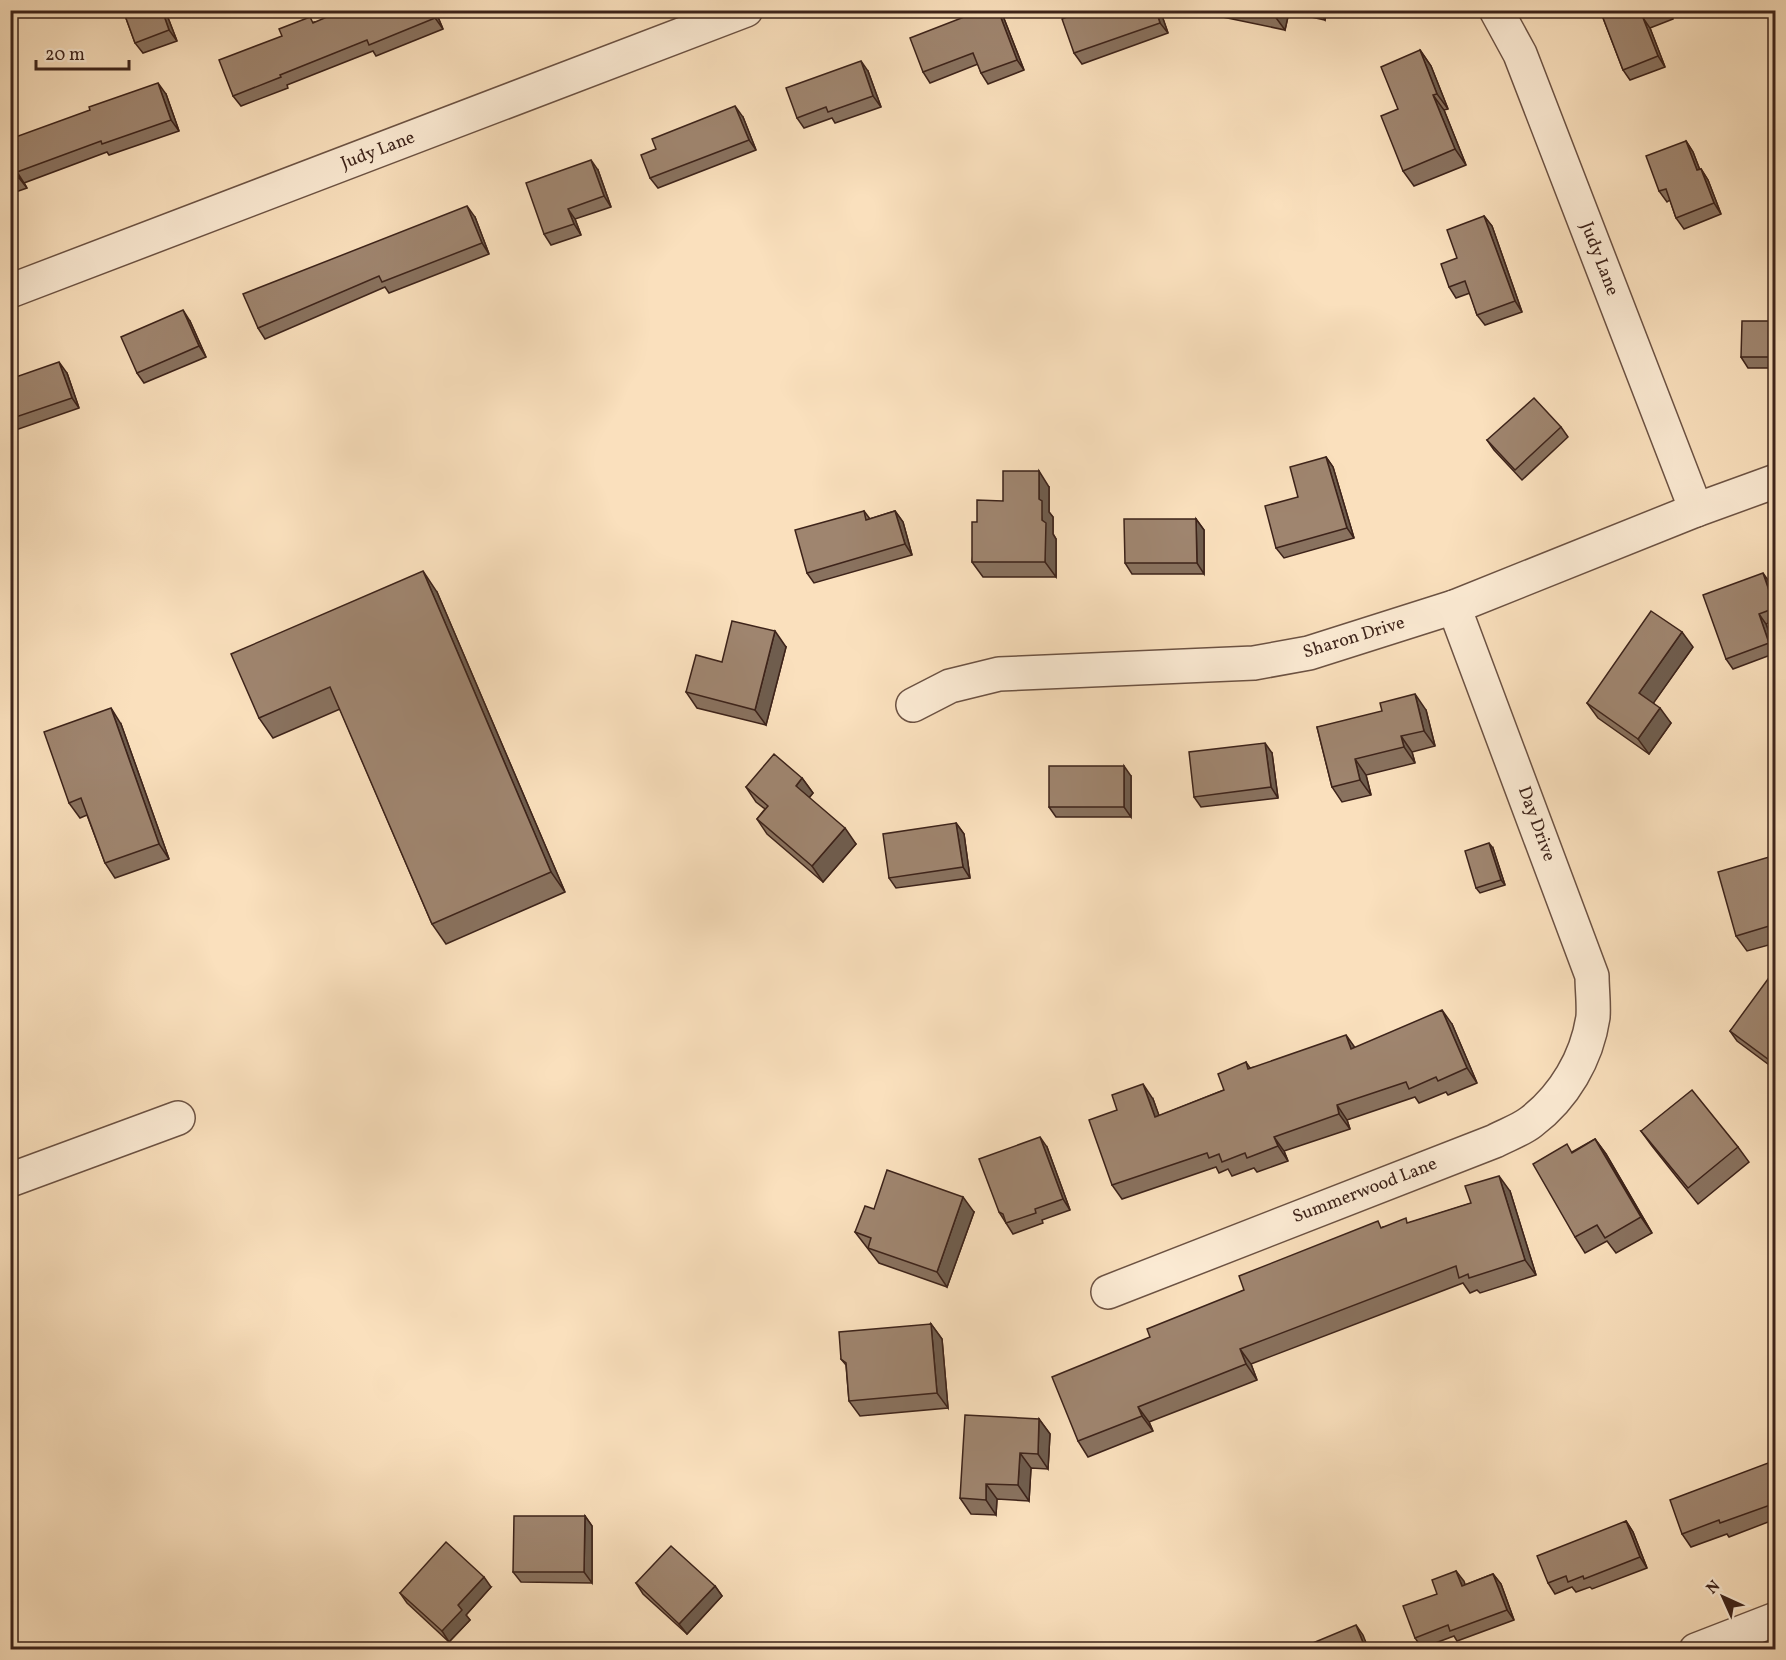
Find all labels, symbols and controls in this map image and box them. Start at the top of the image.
scale bar [36,33,129,71]
text: 20 m [45,43,85,68]
street label: Judy Lane [337,125,419,177]
street label: Judy Lane [1573,218,1625,300]
street label: Sharon Drive [1300,611,1408,665]
street label: Day Drive [1511,783,1561,865]
street label: Summerwood Lane [1289,1152,1441,1230]
north arrow [1693,1567,1753,1627]
text: N [1702,1576,1726,1600]

